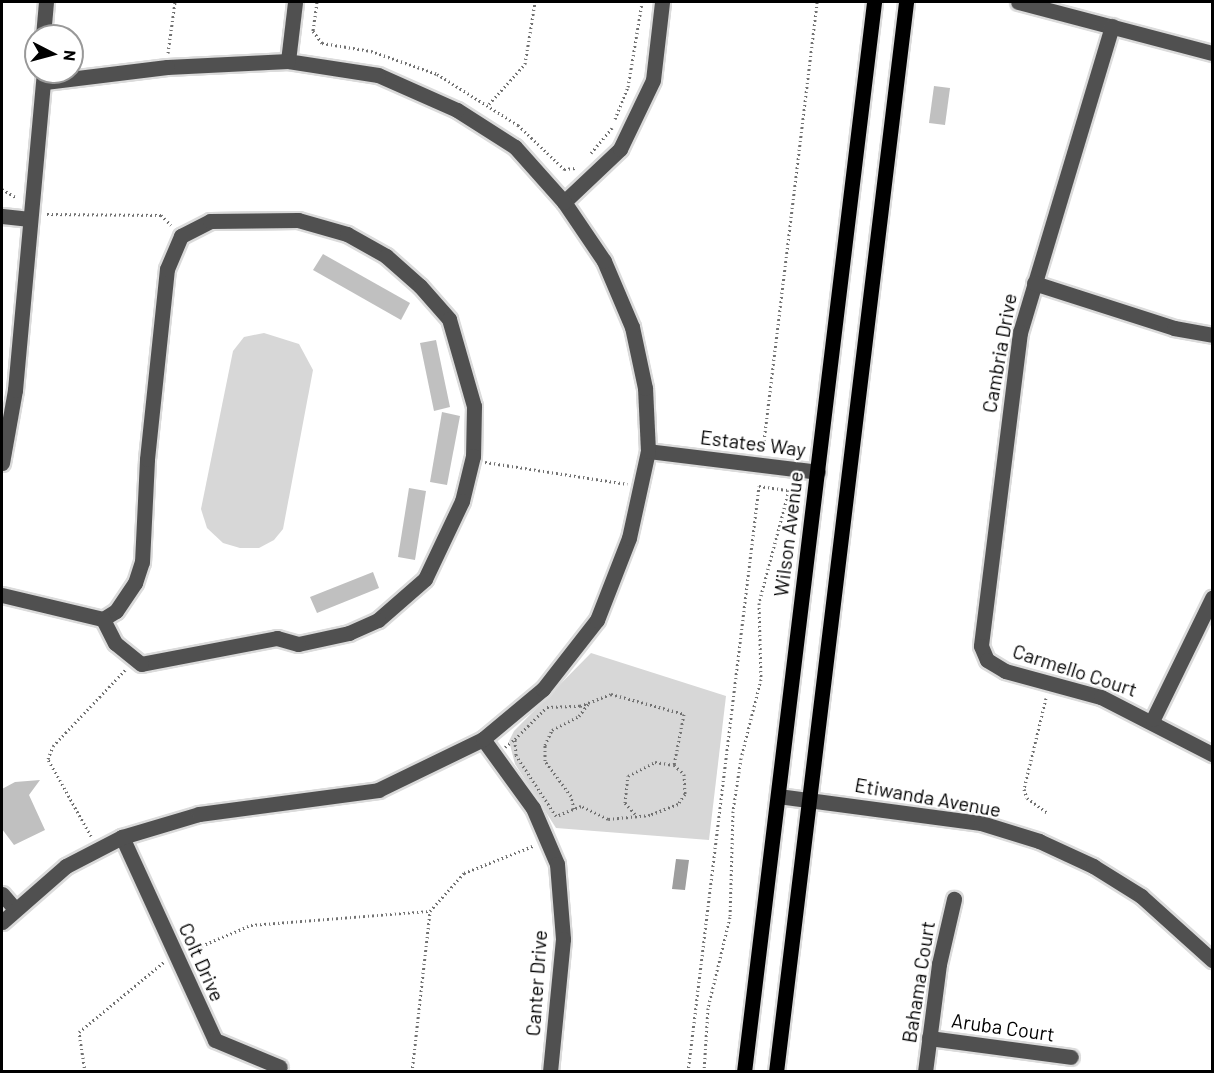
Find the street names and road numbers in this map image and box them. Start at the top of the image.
street label: Cambria Drive [977,291,1021,415]
street label: Estates Way [699,425,807,461]
street label: Wilson Avenue [768,470,808,598]
street label: Carmello Court [1010,639,1140,701]
street label: Etiwanda Avenue [853,772,1003,822]
street label: Colt Drive [174,919,230,1005]
street label: Bahama Court [897,919,939,1045]
street label: Canter Drive [520,929,552,1037]
street label: Aruba Court [950,1008,1056,1046]

